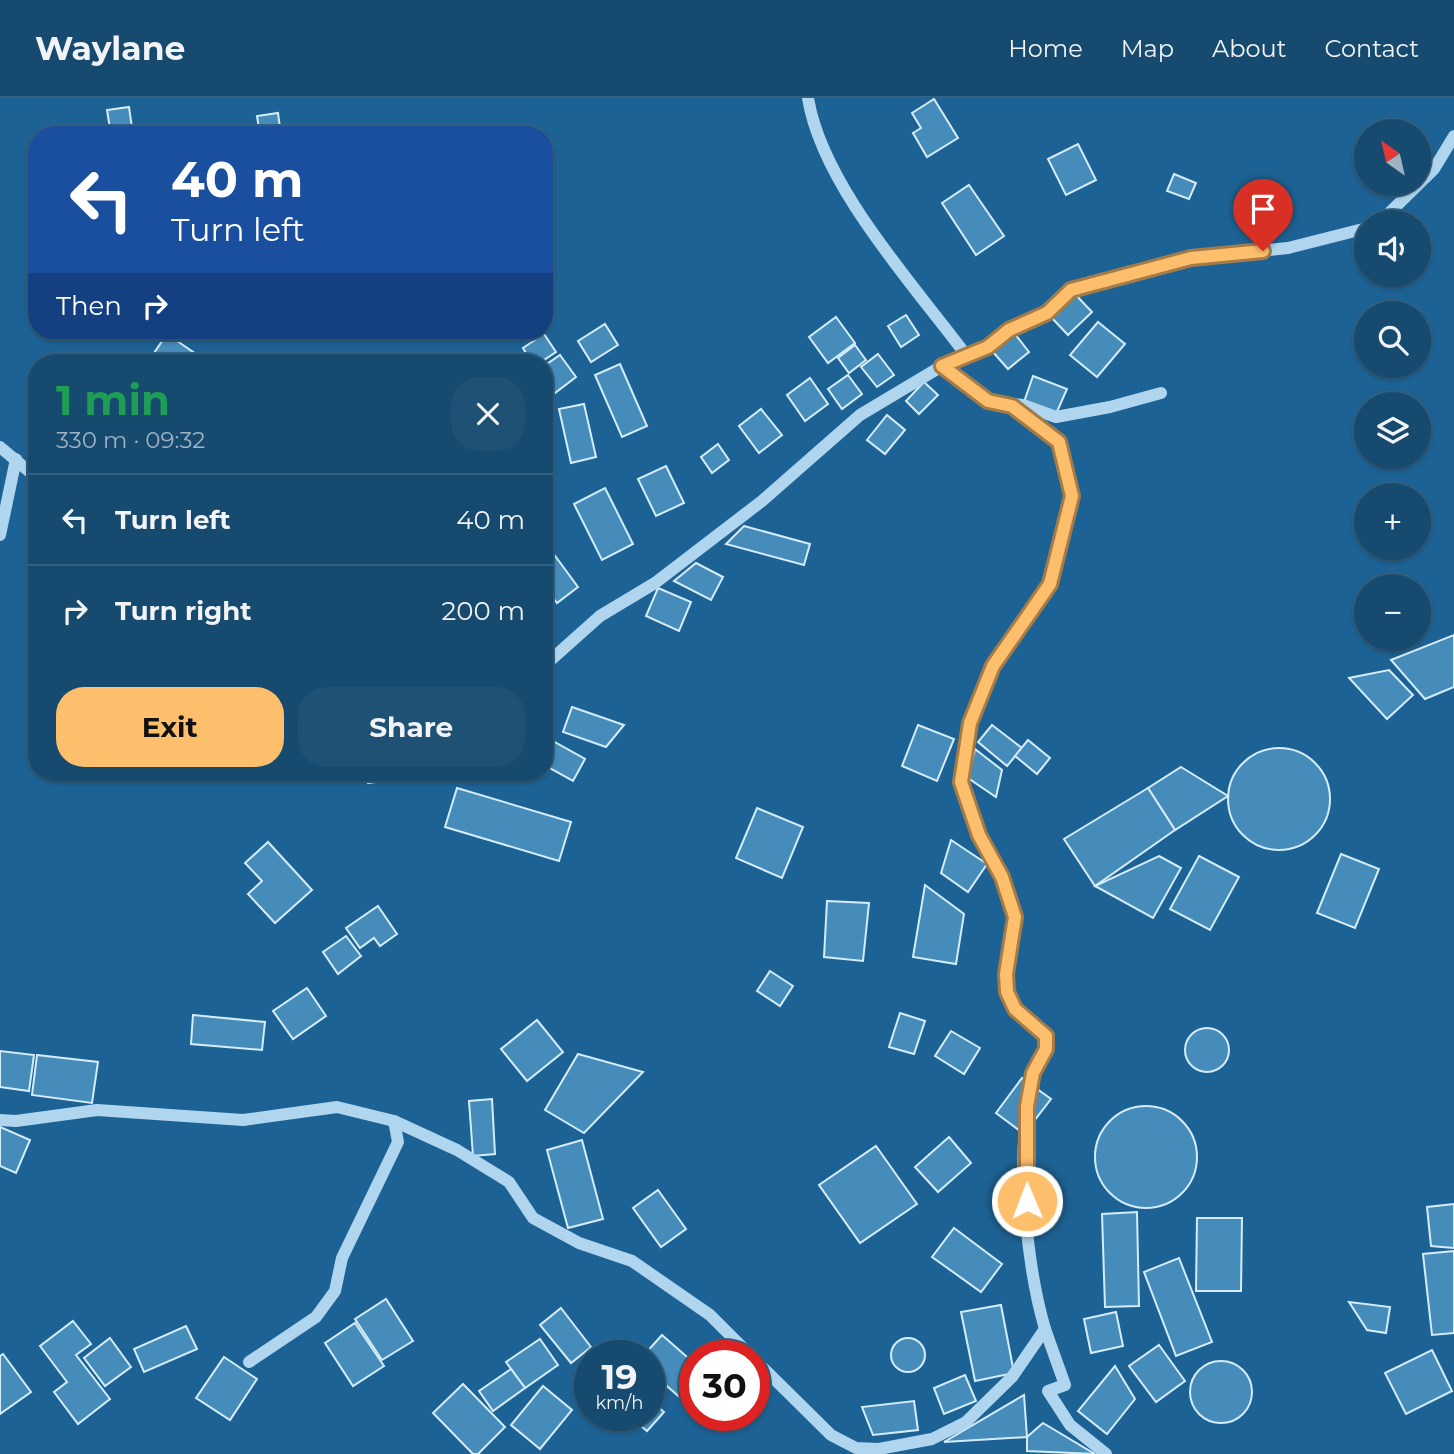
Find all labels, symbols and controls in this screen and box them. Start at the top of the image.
text: Waylane [35,28,185,68]
text: Home [1008,34,1083,63]
text: Map [1121,34,1174,63]
text: About [1212,34,1286,63]
text: Contact [1324,34,1419,63]
north arrow [1354,119,1432,196]
map controls [1354,119,1431,651]
text: 40 m [171,150,303,209]
icon: left [56,154,147,245]
pin [1233,179,1293,251]
icon: arrive [1244,190,1282,228]
text: Turn left [171,210,305,249]
button: sound [1354,210,1431,287]
icon: right [136,287,174,325]
text: Then [56,290,122,322]
button: search [1354,301,1431,378]
text: 1 min [56,374,170,426]
button: close [451,377,525,451]
button: layers [1354,392,1431,469]
text: 330 m · 09:32 [56,426,205,454]
button: + [1354,483,1431,560]
icon: left [56,501,94,539]
text: Turn left [115,504,231,536]
text: 40 m [456,504,525,536]
button: − [1354,574,1431,651]
icon: right [56,592,94,630]
text: Turn right [115,595,251,627]
text: 200 m [441,595,525,627]
button: Exit [56,687,284,767]
button: Share [298,687,525,767]
position arrow [990,1164,1064,1238]
speed limit sign: 30 [679,1340,770,1431]
text: 19 [601,1355,638,1398]
text: km/h [595,1392,644,1414]

